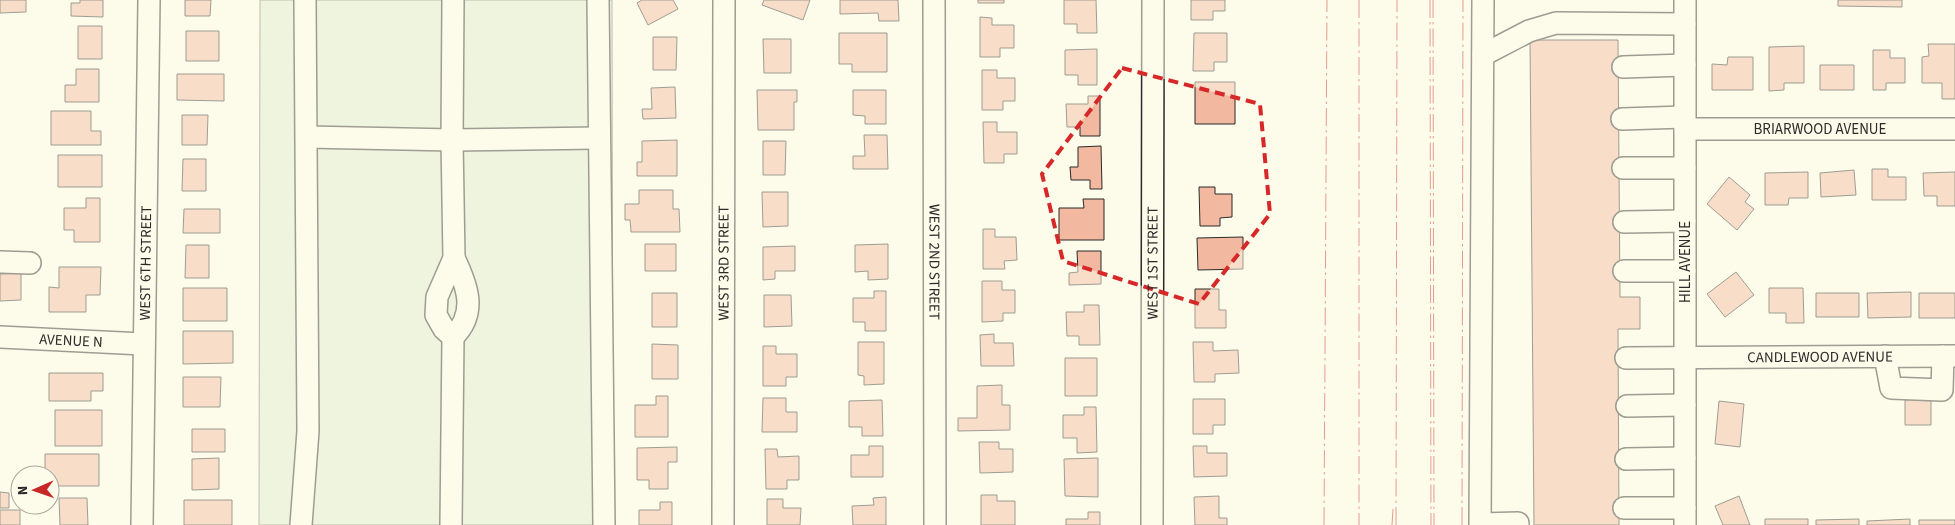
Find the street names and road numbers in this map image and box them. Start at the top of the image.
street label: BRIARWOOD AVENUE [1754,119,1887,140]
street label: WEST 2ND STREET [923,204,945,320]
street label: WEST 6TH STREET [135,205,157,321]
street label: WEST 3RD STREET [713,206,735,320]
street label: WEST 1ST STREET [1142,207,1164,319]
street label: HILL AVENUE [1675,221,1696,303]
street label: AVENUE N [39,329,103,353]
street label: CANDLEWOOD AVENUE [1747,346,1893,368]

